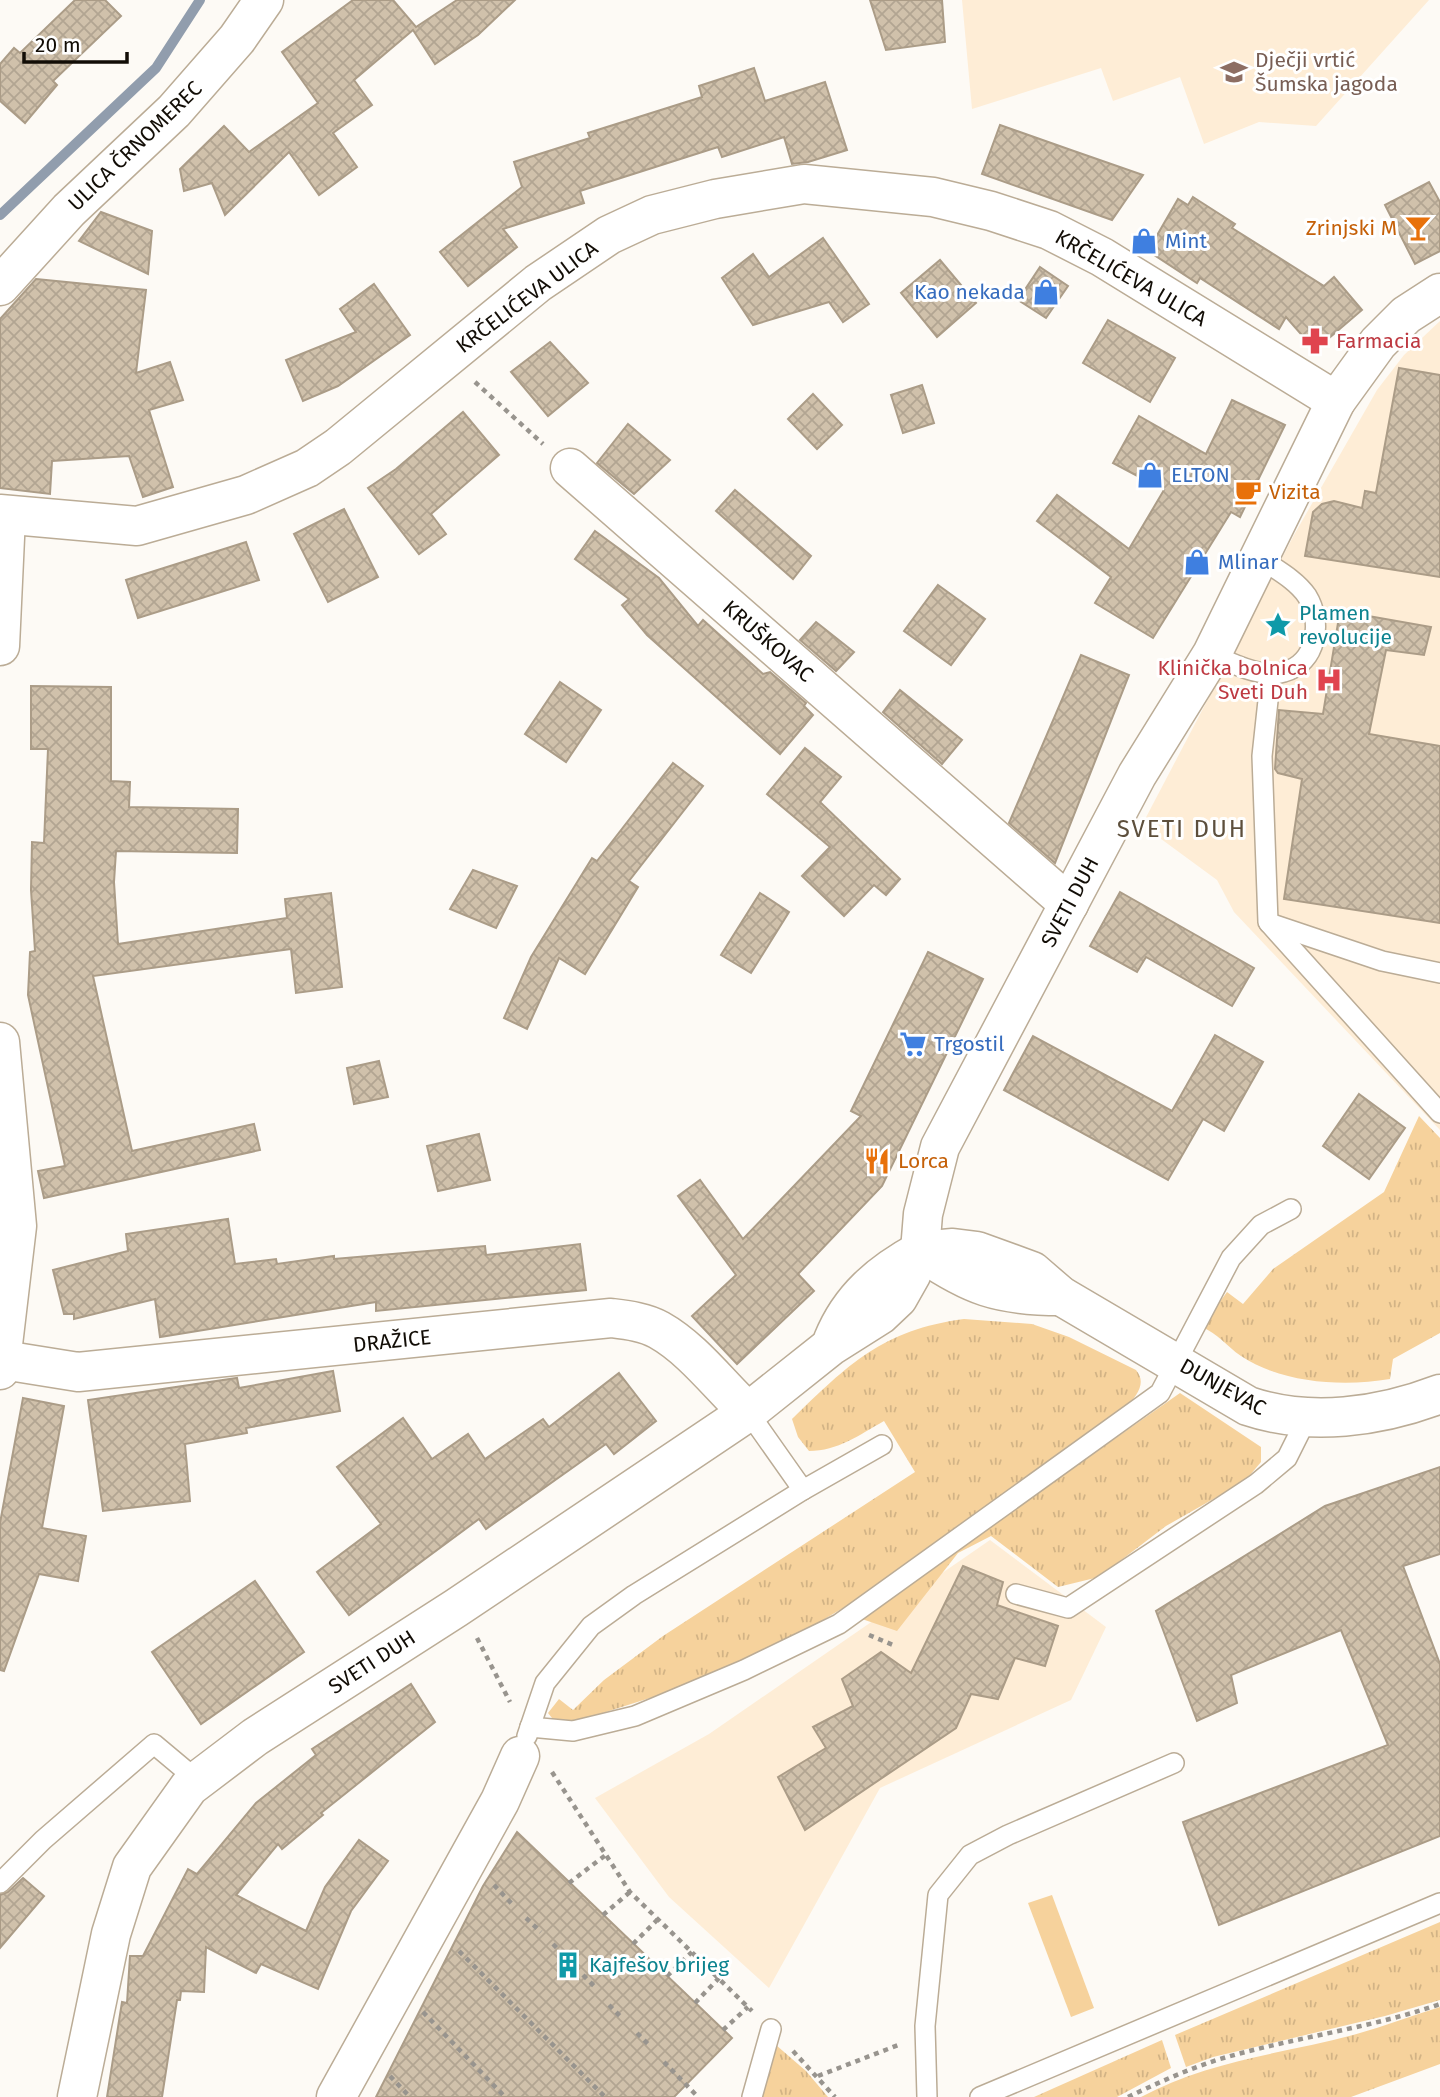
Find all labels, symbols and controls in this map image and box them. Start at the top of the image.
scale bar [24,21,128,65]
text: 20 m [35,32,81,58]
place label: Dječji vrtić Šumska jagoda [1255,47,1398,97]
school or university icon: Dječji vrtić Šumska jagoda [1219,57,1249,87]
street label: ULICA ČRNOMEREC [63,75,208,217]
bar icon: Zrinjski M [1403,213,1433,243]
place label: Zrinjski M [1306,215,1397,241]
street label: KRČELIĆEVA ULICA [1051,224,1211,332]
shop icon: Mint [1129,226,1159,256]
place label: Mint [1165,228,1208,254]
street label: KRČELIĆEVA ULICA [451,235,603,359]
shop icon: Kao nekada [1031,277,1061,307]
place label: Kao nekada [914,279,1025,305]
pharmacy icon: Farmacia [1300,326,1330,356]
place label: Farmacia [1336,328,1421,354]
shop icon: ELTON [1135,460,1165,490]
place label: ELTON [1171,462,1230,488]
cafe icon: Vizita [1233,477,1263,507]
place label: Vizita [1269,479,1321,505]
shop icon: Mlinar [1182,547,1212,577]
place label: Mlinar [1218,549,1278,575]
street label: KRUŠKOVAC [717,595,819,688]
place label: Plamen revolucije [1299,600,1392,650]
place icon: Plamen revolucije [1263,610,1293,640]
place label: Klinička bolnica Sveti Duh [1157,655,1308,705]
hospital icon: Klinička bolnica Sveti Duh [1314,665,1344,695]
district label: SVETI DUH [1117,815,1247,843]
street label: SVETI DUH [1035,853,1105,951]
supermarket icon: Trgostil [898,1029,928,1059]
place label: Trgostil [934,1031,1004,1057]
restaurant icon: Lorca [862,1146,892,1176]
place label: Lorca [898,1148,949,1174]
street label: DRAŽICE [352,1324,432,1358]
street label: DUNJEVAC [1175,1353,1271,1421]
street label: SVETI DUH [324,1624,420,1700]
building icon: Kajfešov brijeg [553,1950,583,1980]
place label: Kajfešov brijeg [589,1952,729,1978]

